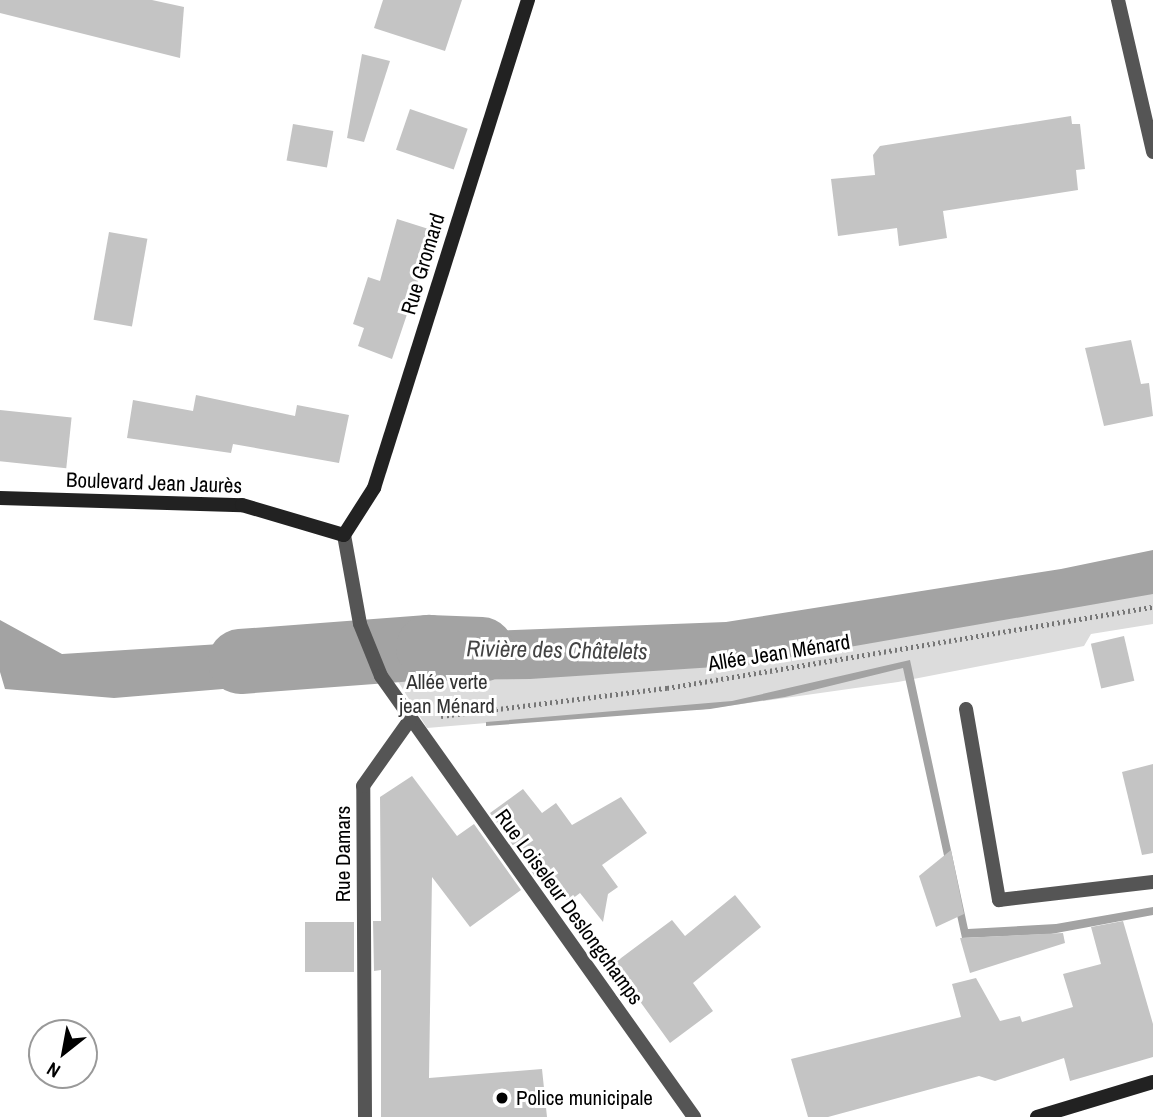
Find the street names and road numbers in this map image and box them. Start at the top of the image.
street label: Rue Gromard [396,210,450,318]
street label: Boulevard Jean Jaurès [66,467,242,499]
street label: Allée Jean Ménard [706,629,852,677]
street label: Rue Loiseleur Deslongchamps [490,804,648,1010]
street label: Rue Damars [330,806,356,902]

